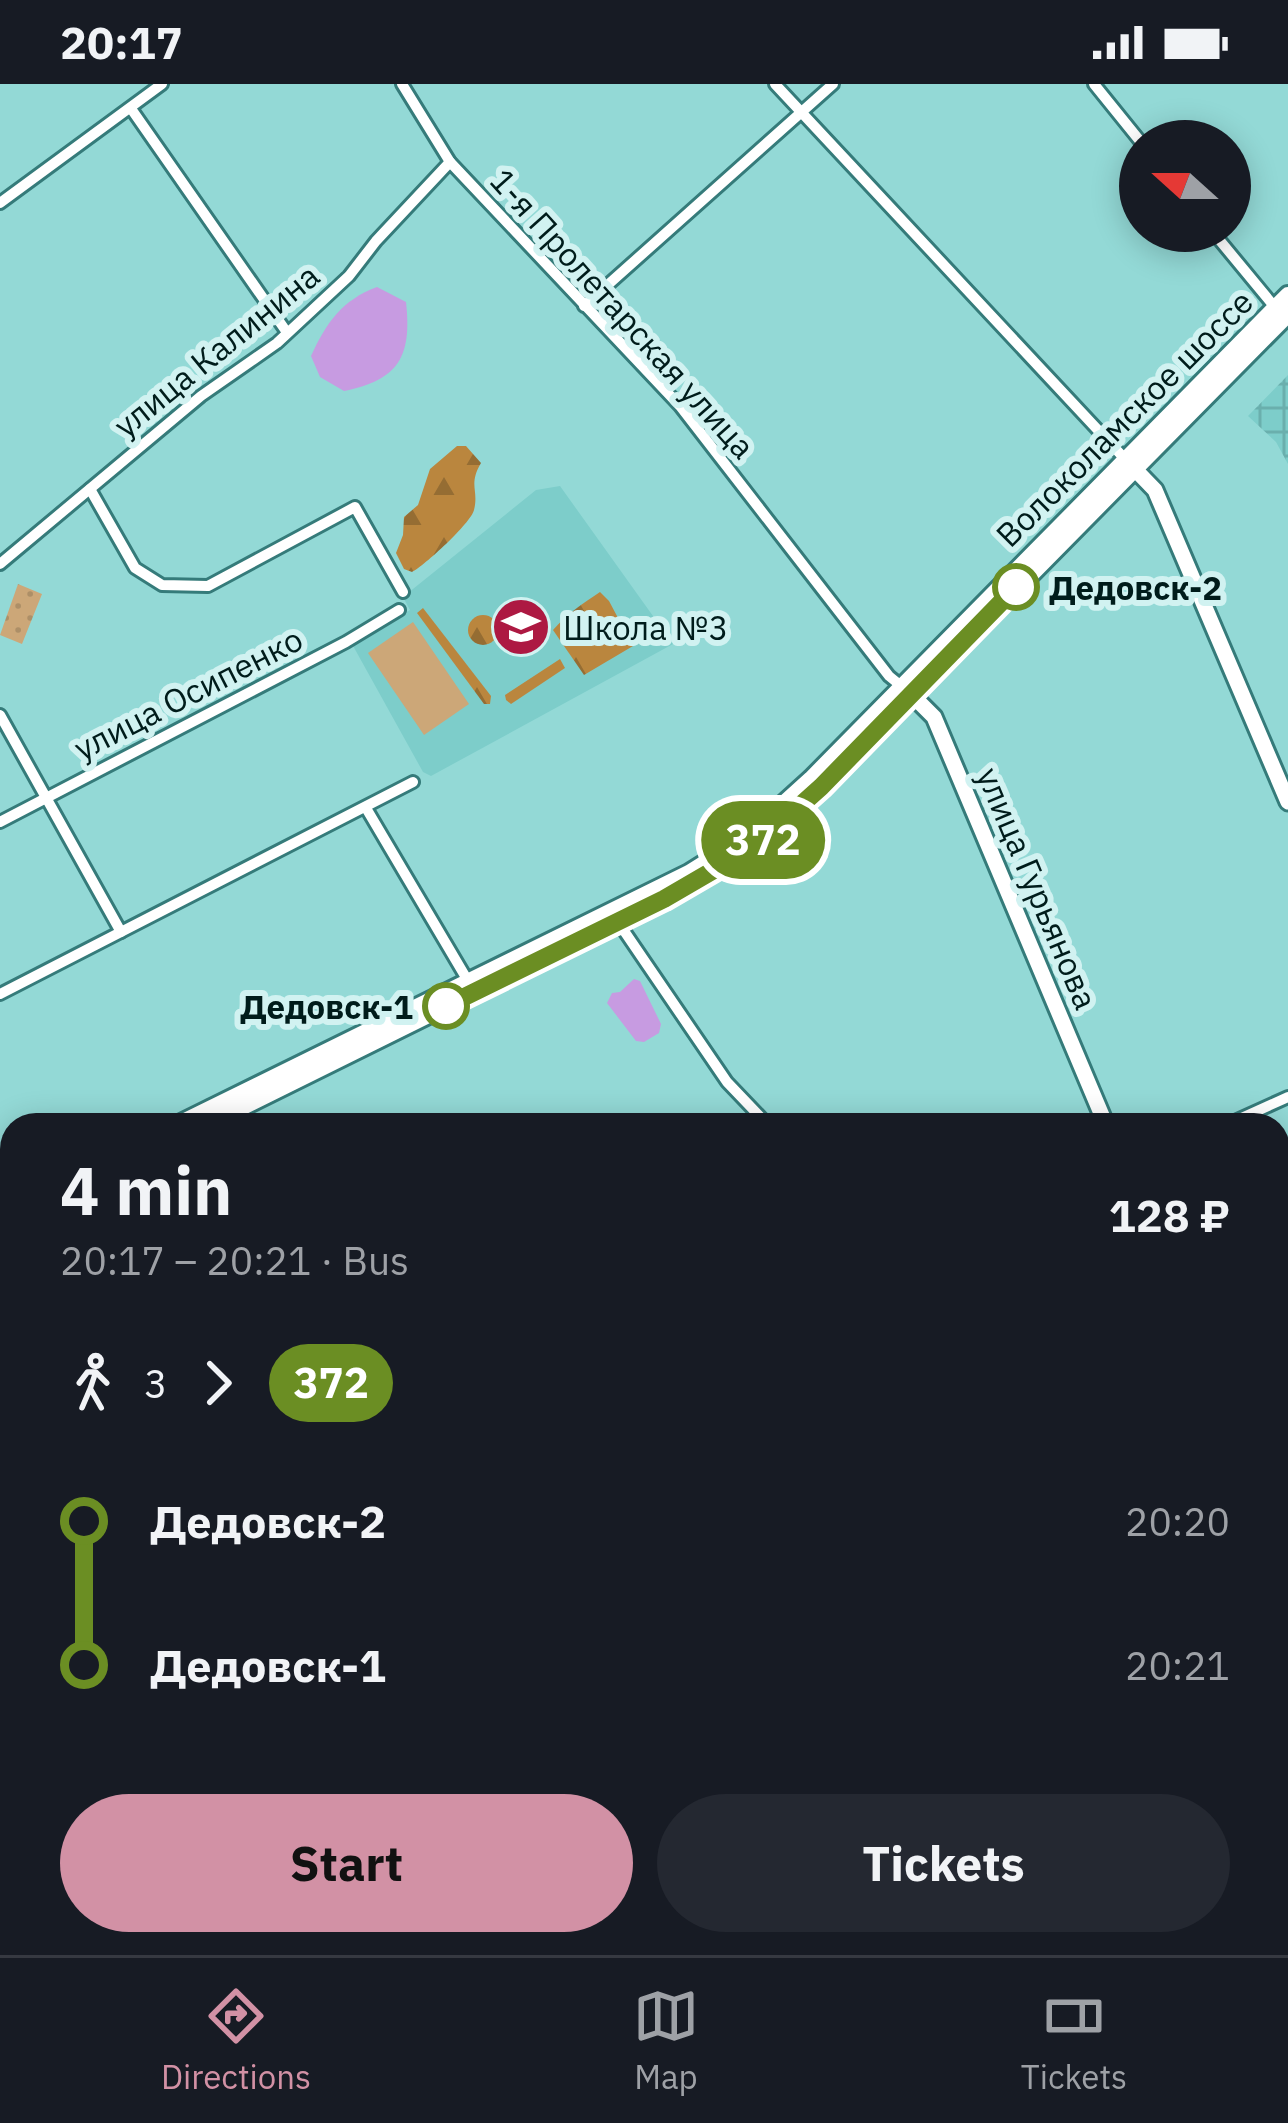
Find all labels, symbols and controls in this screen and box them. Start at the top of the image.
text: 20:17 [60,13,183,71]
north arrow [1119,120,1251,252]
map controls [1119,120,1251,252]
street label: 1-я Пролетарская улица [481,159,765,467]
street label: улица Калинина [104,254,328,446]
street label: Волоколамское шоссе [986,280,1262,556]
marker: Дедовск-2 [994,565,1038,609]
place label: Дедовск-2 [1049,566,1222,609]
school or university icon: Школа №3 [490,596,552,658]
place label: Школа №3 [563,606,728,649]
street label: улица Осипенко [66,617,310,769]
street label: улица Гурьянова [968,761,1108,1015]
line badge: 372 [694,801,832,879]
text: 372 [725,812,801,867]
marker: Дедовск-1 [424,984,468,1028]
place label: Дедовск-1 [240,985,413,1028]
text: 4 min [60,1147,232,1233]
text: 128 ₽ [1109,1186,1230,1244]
text: 20:17 – 20:21 · Bus [60,1235,409,1286]
icon: walk [60,1350,126,1416]
icon: forward [185,1350,251,1416]
text: 372 [293,1355,369,1410]
text: 3 [144,1358,167,1409]
text: Дедовск-2 [150,1492,386,1550]
text: 20:20 [1125,1496,1230,1547]
text: Дедовск-1 [150,1636,386,1694]
text: 20:21 [1125,1640,1230,1691]
button: Start [60,1794,633,1932]
button: Tickets [657,1794,1230,1932]
tab: Directions [161,1983,311,2098]
tab: Map [633,1983,699,2098]
tab: Tickets [1021,1983,1127,2098]

